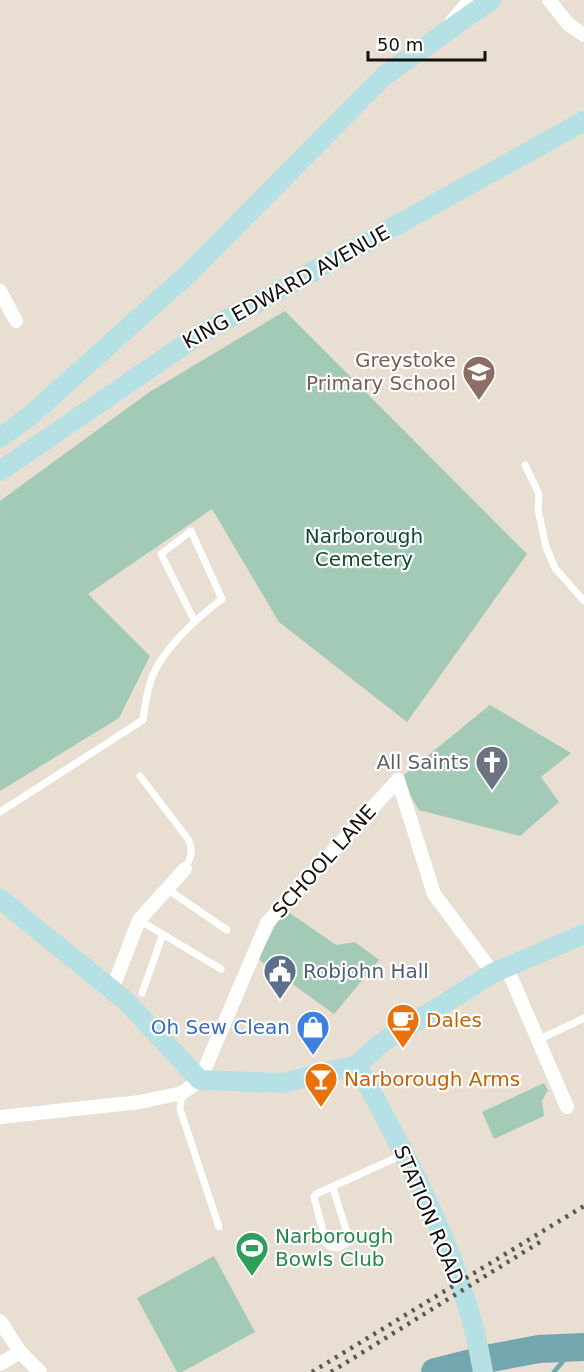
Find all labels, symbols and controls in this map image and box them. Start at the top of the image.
scale bar [368,24,485,62]
text: 50 m [377,34,423,55]
street label: KING EDWARD AVENUE [178,220,394,354]
place label: Greystoke Primary School [306,348,456,395]
school or university icon: Greystoke Primary School [461,354,497,401]
park label: Narborough Cemetery [305,524,423,571]
church icon: All Saints [474,744,510,791]
place label: All Saints [376,750,469,774]
street label: SCHOOL LANE [267,800,381,922]
public building icon: Robjohn Hall [262,953,298,1000]
place label: Robjohn Hall [303,959,429,983]
cafe icon: Dales [385,1002,421,1049]
place label: Dales [426,1008,482,1032]
shop icon: Oh Sew Clean [295,1009,331,1056]
place label: Oh Sew Clean [151,1015,290,1039]
bar icon: Narborough Arms [303,1061,339,1108]
place label: Narborough Arms [344,1067,520,1091]
street label: STATION ROAD [389,1142,469,1288]
place label: Narborough Bowls Club [275,1224,393,1271]
sports icon: Narborough Bowls Club [234,1230,270,1277]

